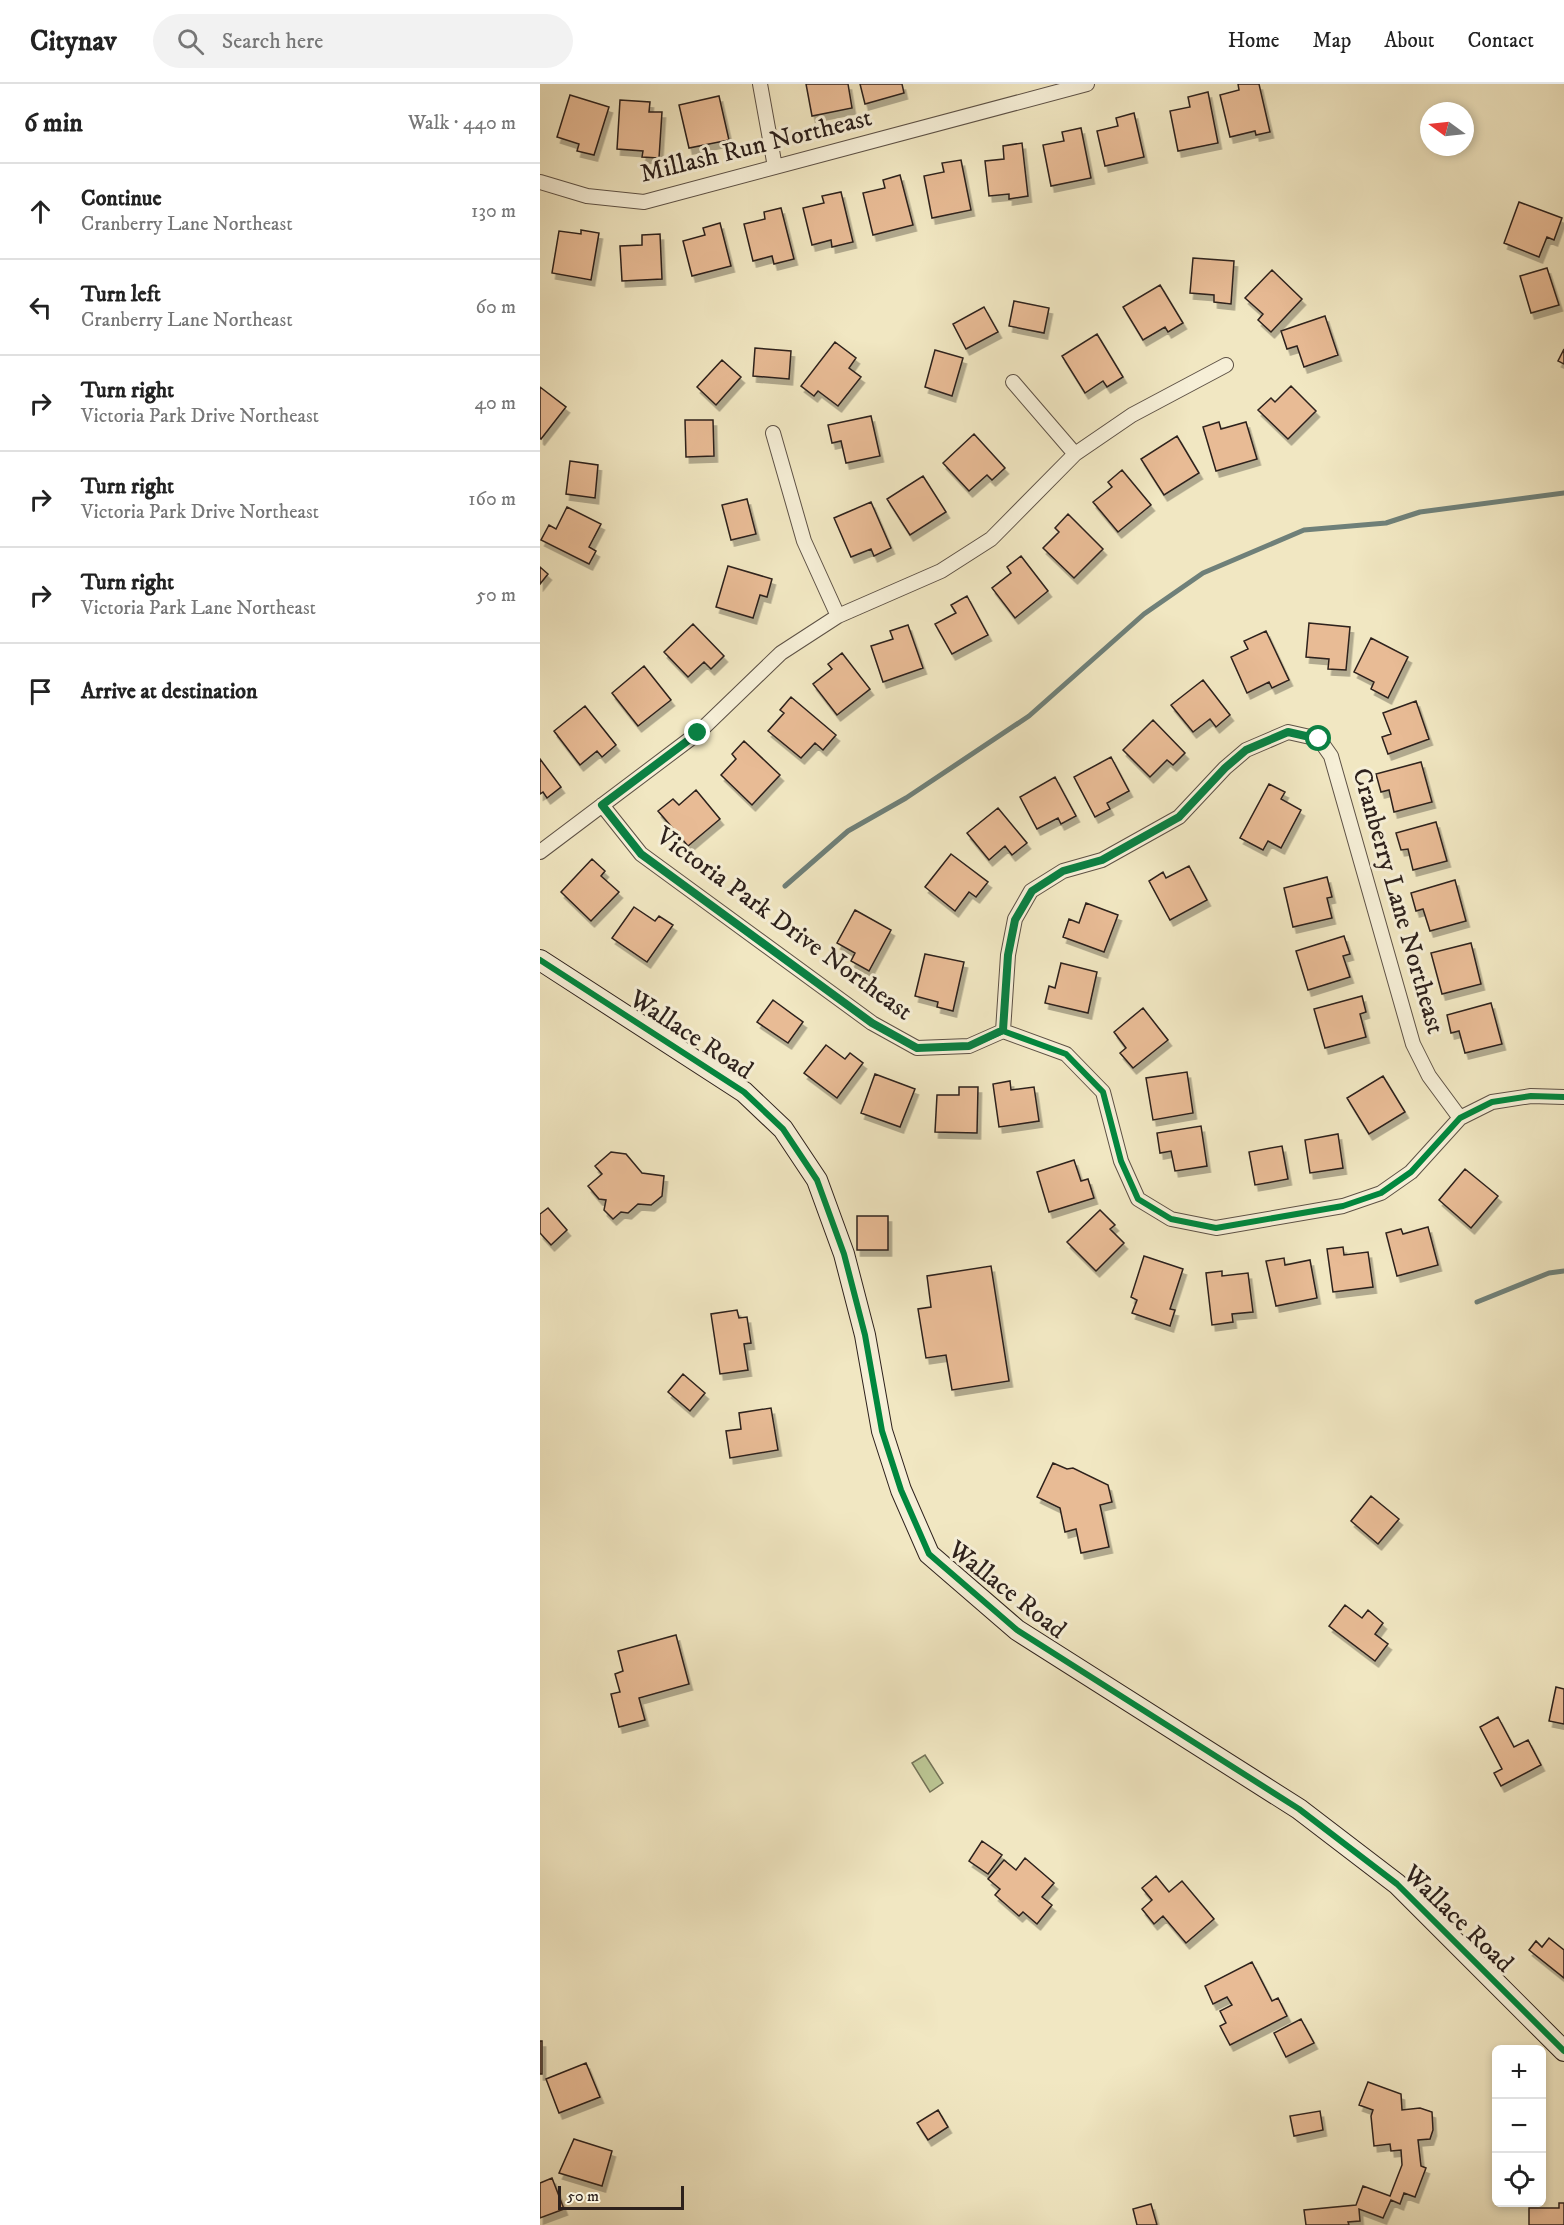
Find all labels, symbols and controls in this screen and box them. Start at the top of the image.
search box [153,14,573,68]
text: Citynav [30,24,117,59]
icon: search [174,25,207,58]
text: Search here [222,28,323,55]
text: Home [1228,28,1280,54]
text: Map [1313,28,1351,54]
text: About [1384,28,1435,54]
text: Contact [1468,28,1534,54]
street label: Millash Run Northeast [637,101,875,191]
north arrow [1420,102,1474,156]
text: 6 min [24,107,83,140]
text: Walk · 440 m [408,111,516,136]
text: Continue [81,185,162,212]
icon: ahead [24,195,57,228]
text: 130 m [471,199,516,224]
text: Cranberry Lane Northeast [81,212,293,237]
text: Turn left [81,281,161,308]
icon: left [24,291,57,324]
text: 60 m [476,295,516,320]
text: Cranberry Lane Northeast [81,308,293,333]
text: Turn right [81,377,174,404]
icon: right [24,387,57,420]
text: 40 m [474,391,516,416]
text: Victoria Park Drive Northeast [81,404,319,429]
text: Turn right [81,473,174,500]
icon: right [24,483,57,516]
text: 160 m [468,487,516,512]
text: Victoria Park Drive Northeast [81,500,319,525]
text: Turn right [81,569,174,596]
icon: right [24,579,57,612]
text: 50 m [476,583,516,608]
text: Victoria Park Lane Northeast [81,596,316,621]
icon: arrive [24,675,57,708]
text: Arrive at destination [81,678,258,705]
route end [684,719,710,745]
route start [1305,725,1331,751]
street label: Cranberry Lane Northeast [1344,764,1452,1038]
street label: Victoria Park Drive Northeast [648,819,919,1028]
street label: Wallace Road [622,982,759,1087]
street label: Wallace Road [940,1533,1073,1647]
street label: Wallace Road [1395,1857,1520,1980]
map controls [1492,2045,1546,2207]
button: + [1492,2045,1546,2099]
button: − [1492,2099,1546,2153]
button: locate [1492,2153,1546,2207]
scale bar [558,2183,684,2210]
text: 50 m [567,2186,599,2206]

